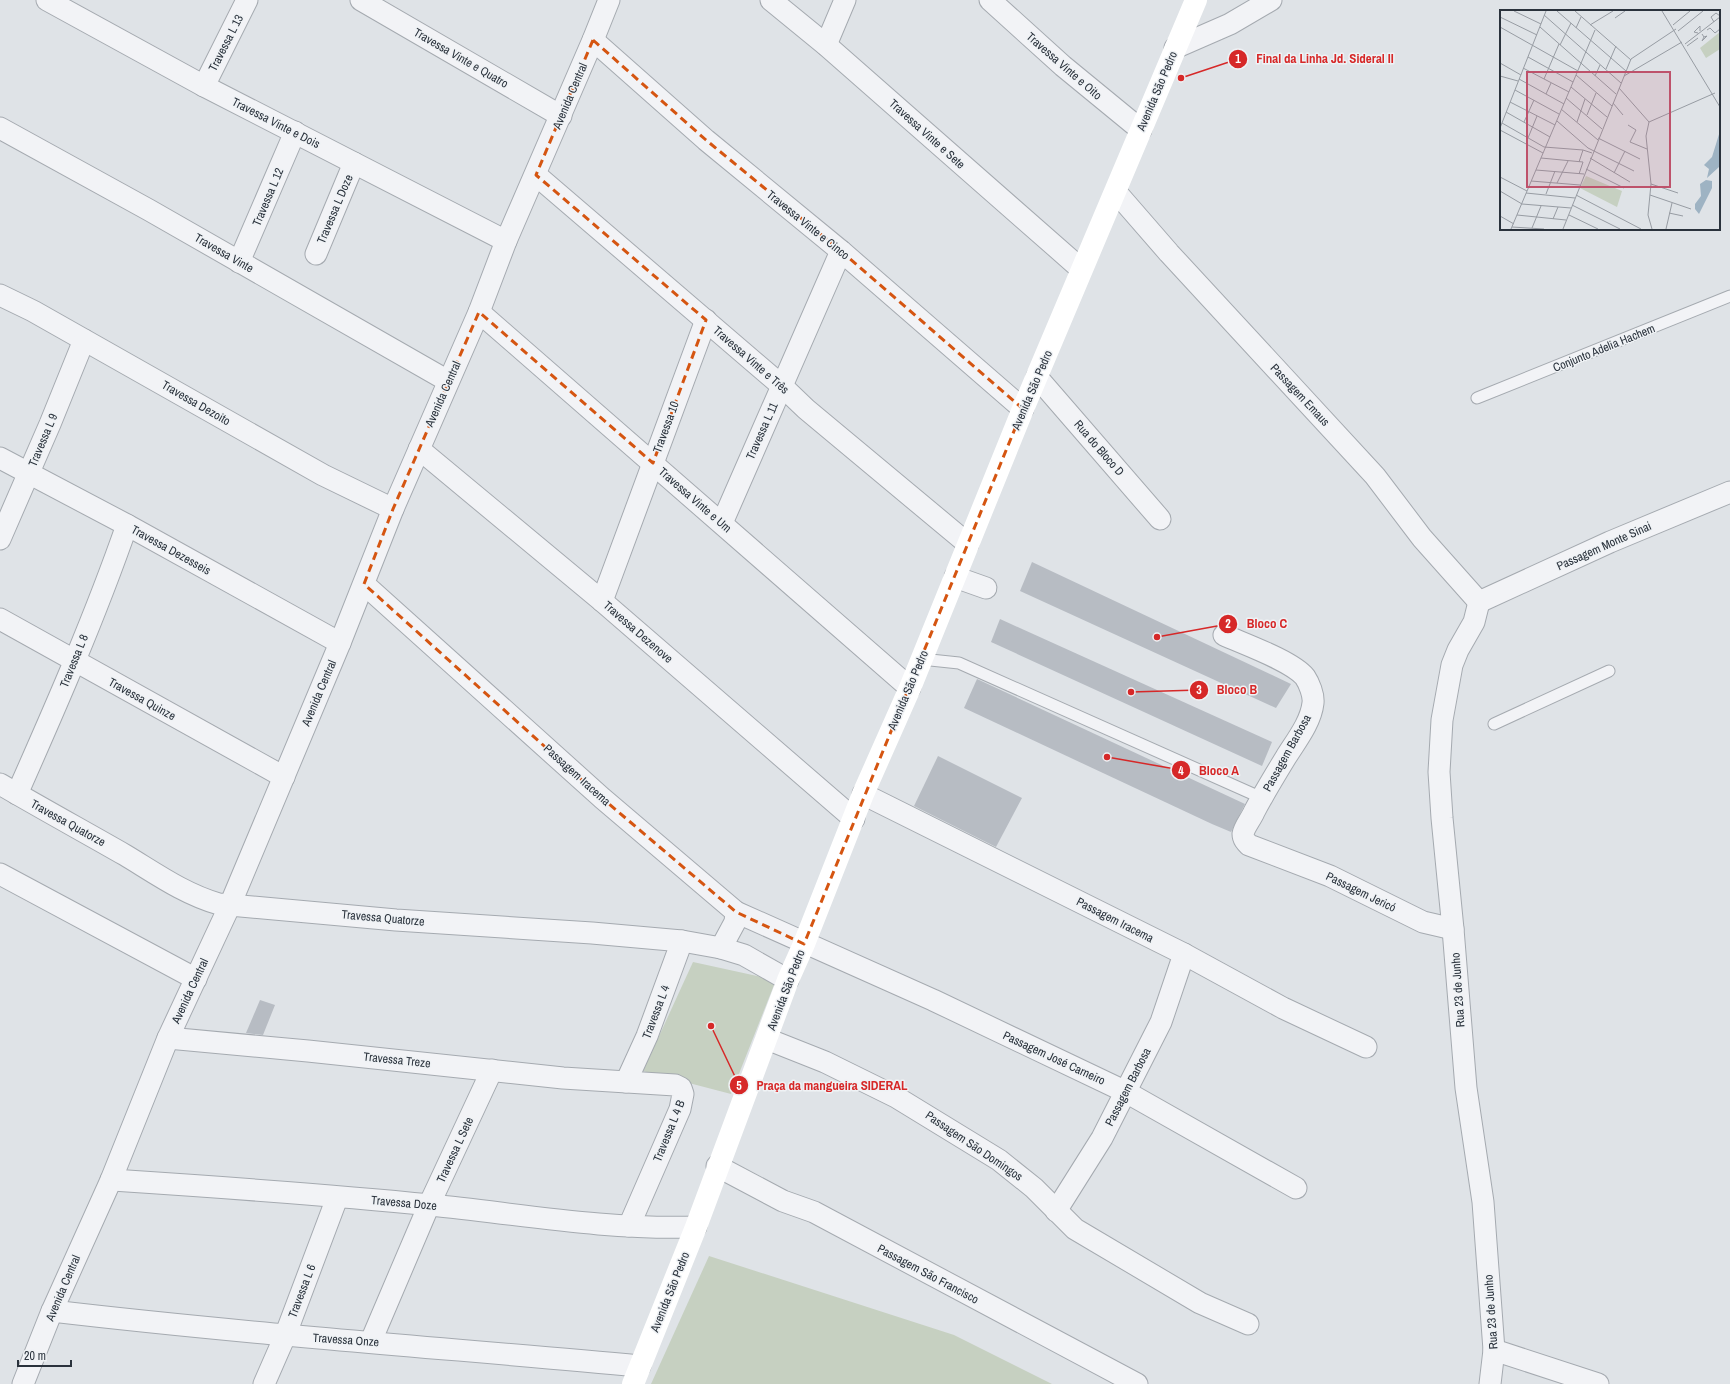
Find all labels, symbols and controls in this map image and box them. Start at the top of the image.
inset map [1500,10,1720,230]
street label: Travessa L 13 [205,12,247,74]
street label: Travessa Vinte e Quatro [411,24,511,92]
street label: Travessa Vinte e Oito [1023,29,1105,103]
callout: Final da Linha Jd. Sideral II [1228,46,1402,71]
street label: Avenida São Pedro [1133,49,1181,134]
text: Final da Linha Jd. Sideral II [1256,50,1394,67]
text: 1 [1235,51,1241,67]
street label: Avenida Central [548,60,591,132]
street label: Travessa Vinte e Dois [229,94,323,152]
street label: Travessa Vinte e Sete [886,96,968,172]
street label: Travessa L 12 [249,166,287,228]
street label: Travessa L Doze [313,172,357,246]
street label: Travessa Vinte e Cinco [763,187,853,263]
street label: Travessa Vinte [192,230,256,276]
street label: Conjunto Adelia Hachem [1551,320,1657,376]
street label: Travessa Vinte e Três [710,323,792,397]
street label: Avenida São Pedro [1008,348,1056,433]
street label: Avenida Central [421,359,465,430]
street label: Passagem Emaus [1267,360,1333,430]
street label: Travessa Dezoito [159,377,233,429]
street label: Travessa 10 [649,399,683,455]
street label: Travessa L 11 [742,399,782,462]
street label: Travessa L 9 [25,411,61,469]
street label: Rua do Bloco D [1070,417,1128,479]
street label: Travessa Vinte e Um [655,464,735,536]
street label: Passagem Monte Sinai [1554,518,1654,574]
street label: Travessa Dezesseis [128,521,214,579]
street label: Travessa Dezenove [600,597,676,667]
callout: Bloco C [1218,611,1295,636]
text: Bloco C [1247,615,1287,632]
text: 2 [1225,616,1231,632]
street label: Travessa L 8 [56,632,92,690]
street label: Avenida São Pedro [884,648,932,733]
street label: Avenida Central [297,657,340,729]
street label: Travessa Quinze [106,674,178,724]
callout: Bloco B [1189,677,1266,702]
text: Bloco B [1217,681,1257,698]
text: 3 [1196,682,1202,698]
street label: Passagem Barbosa [1259,711,1315,794]
street label: Passagem Iracema [540,741,614,810]
callout: Bloco A [1171,758,1248,783]
text: Bloco A [1199,762,1239,779]
text: 4 [1178,763,1184,779]
street label: Travessa Quatorze [28,796,108,850]
street label: Passagem Jericó [1323,868,1399,916]
street label: Passagem Iracema [1074,894,1157,947]
street label: Travessa Quatorze [341,906,425,930]
street label: Avenida São Pedro [763,947,809,1034]
street label: Rua 23 de Junho [1447,952,1469,1028]
street label: Avenida Central [167,956,212,1027]
street label: Travessa L 4 [638,982,674,1041]
street label: Passagem José Carneiro [1000,1027,1108,1089]
street label: Passagem Barbosa [1101,1045,1155,1129]
street label: Travessa Treze [363,1049,431,1071]
callout: Praça da mangueira SIDERAL [729,1073,916,1098]
text: Praça da mangueira SIDERAL [756,1077,908,1094]
text: 5 [736,1078,742,1094]
street label: Travessa L 4 B [649,1097,689,1164]
street label: Passagem São Domingos [922,1107,1026,1185]
street label: Travessa L Sete [433,1114,477,1186]
street label: Travessa Doze [371,1192,437,1214]
street label: Passagem São Francisco [875,1240,981,1308]
street label: Avenida São Pedro [646,1250,693,1335]
street label: Avenida Central [41,1252,84,1324]
street label: Travessa L 6 [284,1262,320,1320]
street label: Rua 23 de Junho [1480,1274,1502,1350]
street label: Travessa Onze [312,1330,380,1350]
scale bar [18,1342,71,1368]
text: 20 m [24,1348,46,1364]

